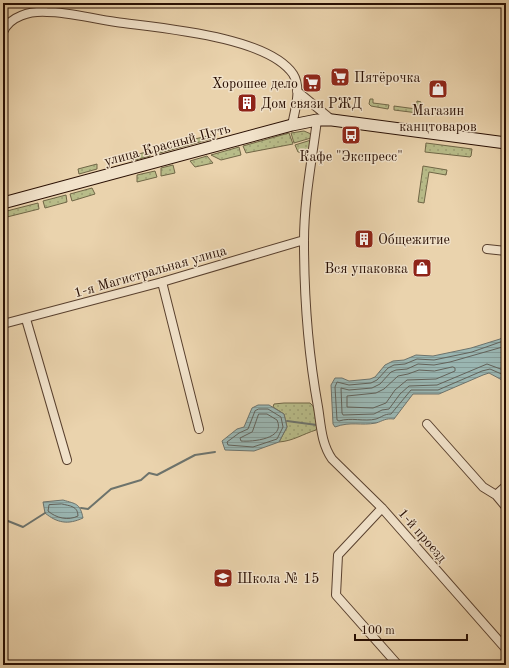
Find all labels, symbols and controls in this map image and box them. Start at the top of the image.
supermarket icon: Пятёрочка [329,66,351,88]
place label: Пятёрочка [354,71,421,85]
supermarket icon: Хорошее дело [301,72,323,94]
place label: Хорошее дело [212,77,298,91]
shop icon: Магазин канцтоваров [427,78,449,100]
building icon: Дом связи РЖД [236,92,258,114]
place label: Дом связи РЖД [261,97,362,111]
place label: Магазин канцтоваров [399,104,477,134]
street label: улица Красный Путь [103,121,232,169]
bus stop icon: Кафе "Экспресс" [340,124,362,146]
place label: Кафе "Экспресс" [299,150,403,165]
building icon: Общежитие [353,228,375,250]
place label: Общежитие [378,233,450,247]
street label: 1-я Магистральная улица [72,243,228,300]
shop icon: Вся упаковка [411,257,433,279]
place label: Вся упаковка [324,262,408,276]
street label: 1-й проезд [395,506,449,565]
school or university icon: Школа № 15 [212,567,234,589]
place label: Школа № 15 [237,572,319,586]
scale bar [355,616,467,642]
text: 100 m [361,625,395,637]

